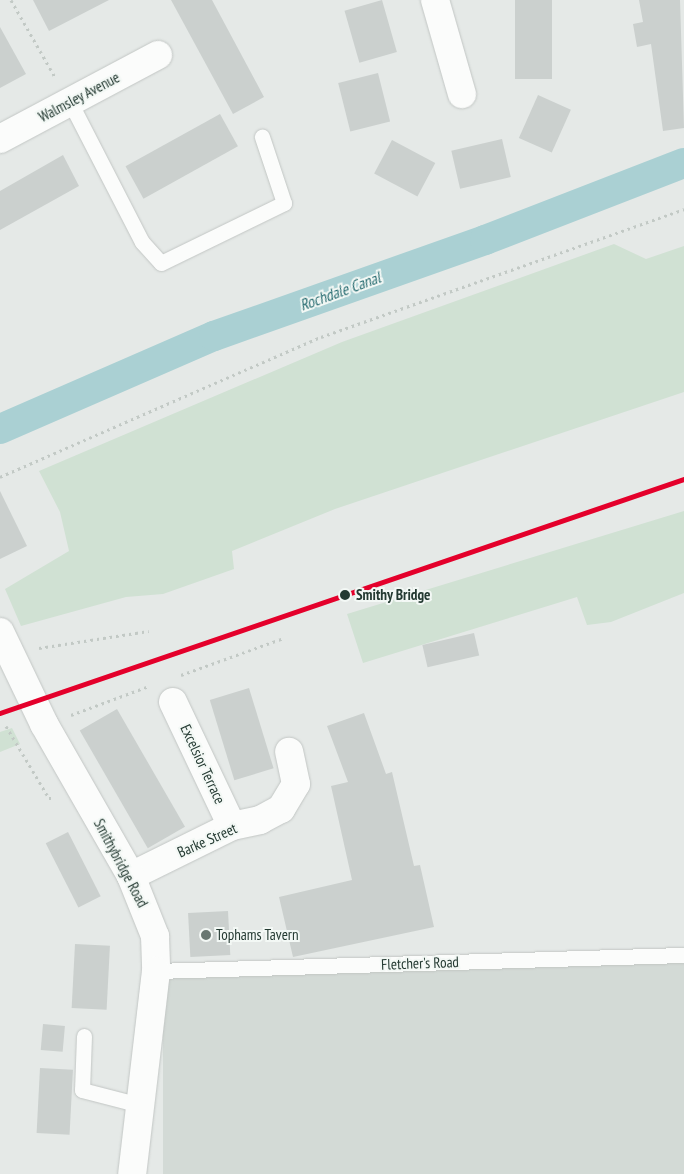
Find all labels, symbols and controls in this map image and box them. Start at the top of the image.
street label: Walmsley Avenue [35,68,123,126]
water label: Rochdale Canal [297,268,383,314]
place label: Smithy Bridge [356,586,431,604]
marker: Smithy Bridge [338,588,352,602]
street label: Excelsior Terrace [177,721,229,807]
street label: Smithybridge Road [90,816,152,910]
street label: Barke Street [174,819,240,861]
place label: Tophams Tavern [216,926,299,944]
marker: Tophams Tavern [200,929,212,941]
street label: Fletcher's Road [381,953,459,973]

